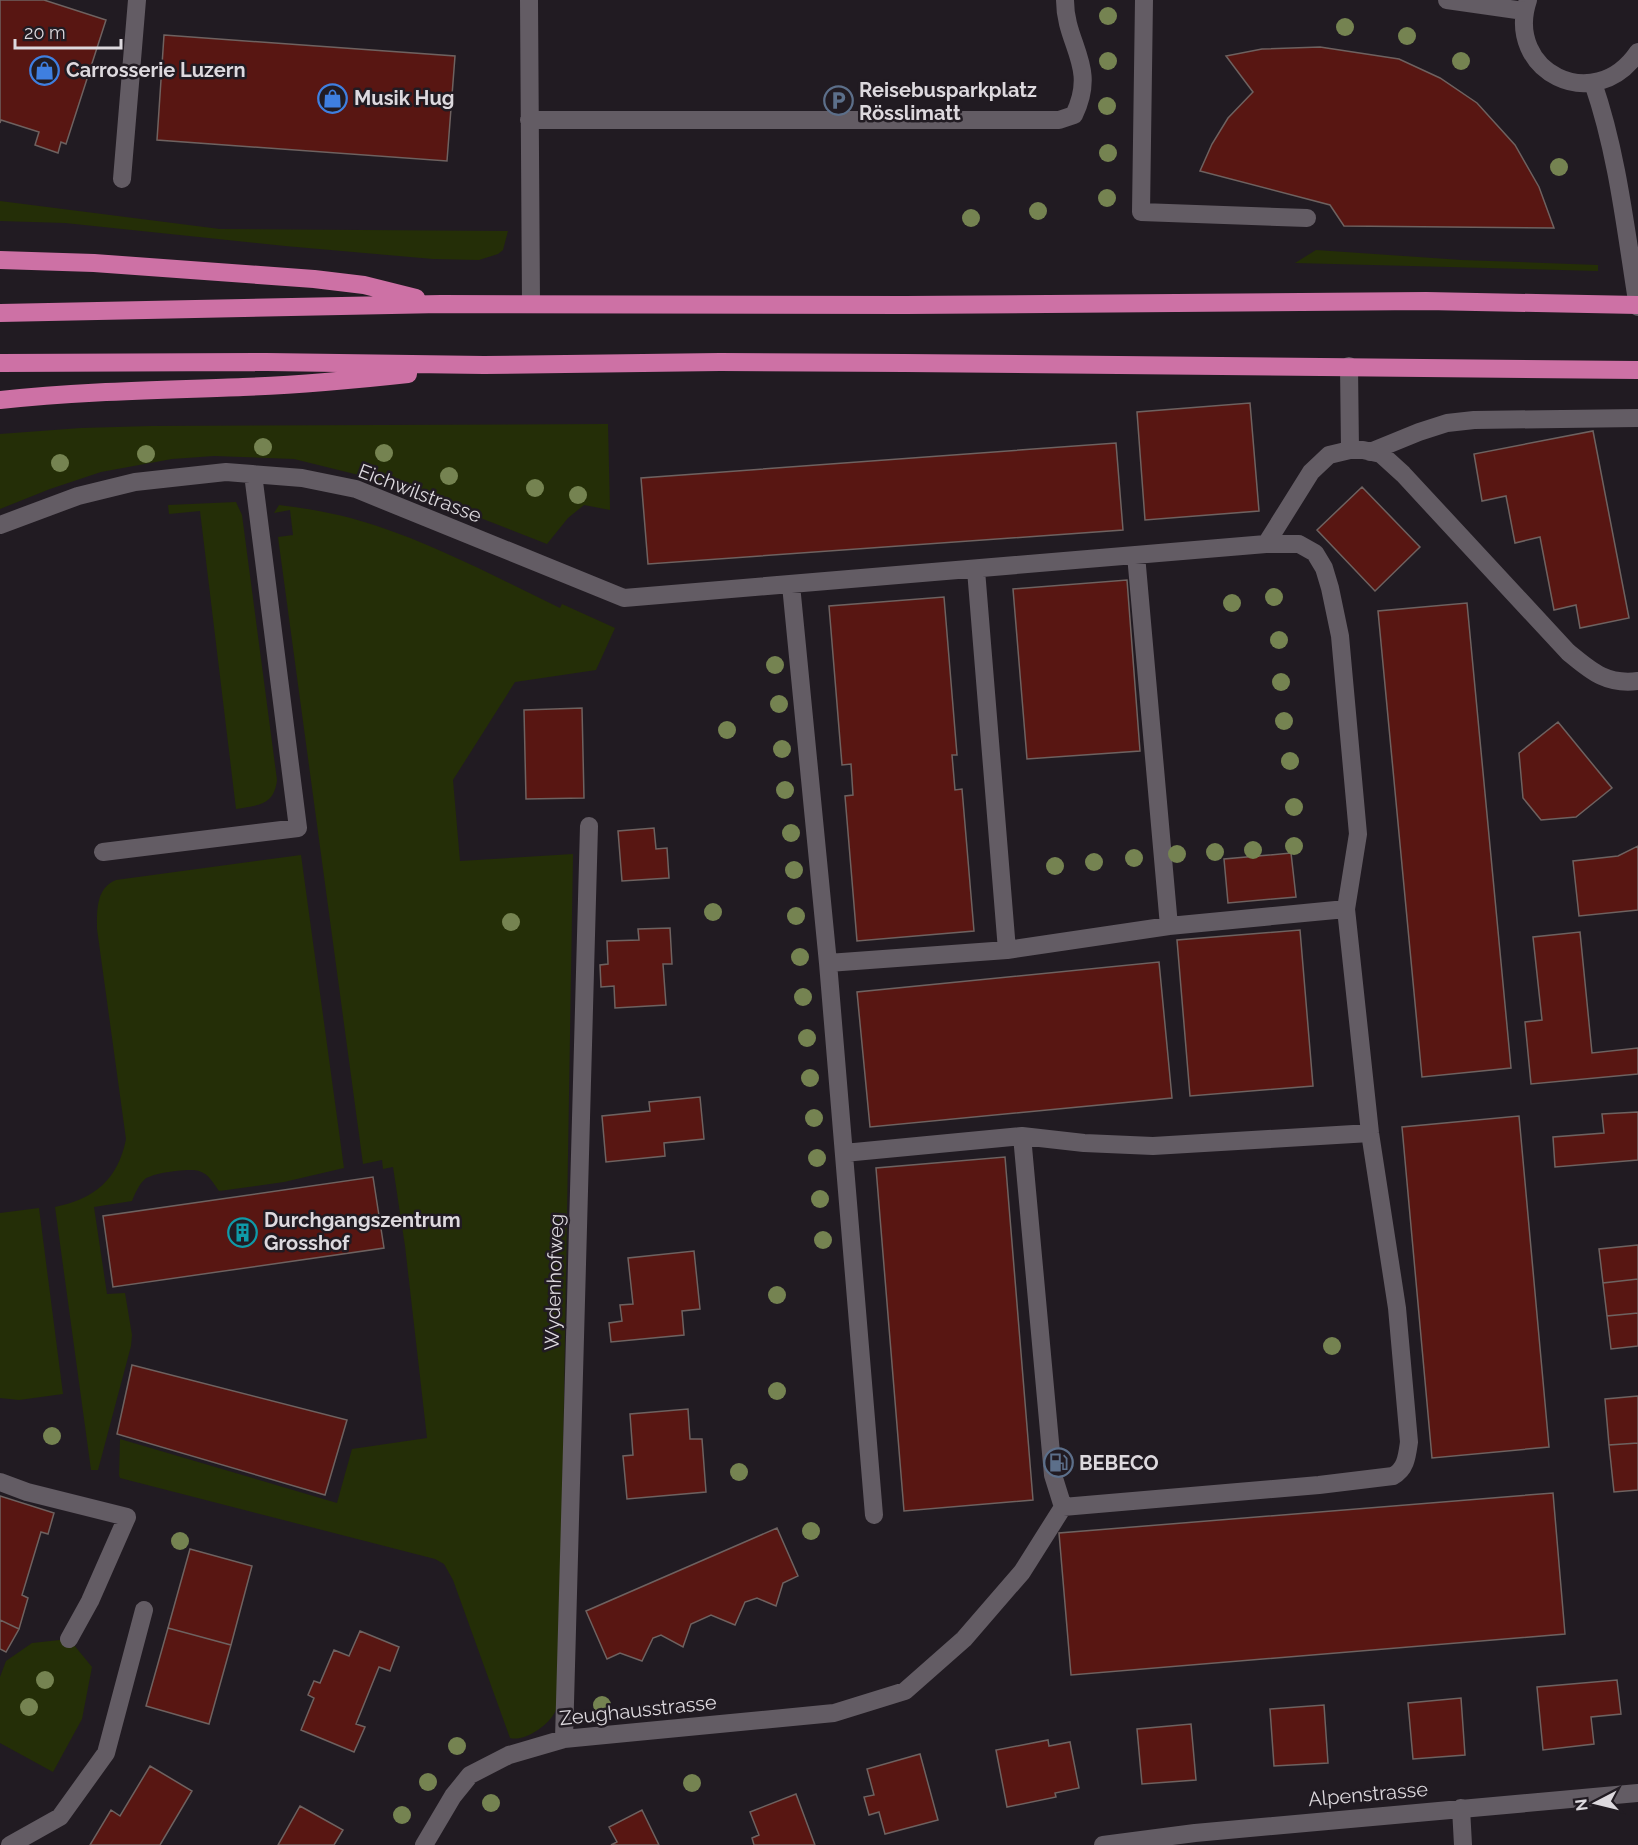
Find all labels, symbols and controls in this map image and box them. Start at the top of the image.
scale bar [15,12,122,50]
text: 20 m [24,22,66,43]
shop icon: Carrosserie Luzern [29,54,61,86]
place label: Carrosserie Luzern [66,58,246,82]
place label: Reisebusparkplatz Rösslimatt [859,78,1037,125]
shop icon: Musik Hug [317,82,349,114]
parking icon: Reisebusparkplatz Rösslimatt [822,85,854,117]
place label: Musik Hug [354,86,455,110]
street label: Eichwilstrasse [355,458,485,528]
place label: Durchgangszentrum Grosshof [264,1208,461,1255]
street label: Wydenhofweg [540,1213,568,1351]
building icon: Durchgangszentrum Grosshof [227,1216,259,1248]
fuel station icon: BEBECO [1042,1447,1074,1479]
place label: BEBECO [1079,1451,1159,1475]
street label: Zeughausstrasse [558,1690,718,1730]
north arrow [1566,1773,1626,1833]
street label: Alpenstrasse [1307,1777,1429,1811]
text: N [1571,1798,1592,1812]

